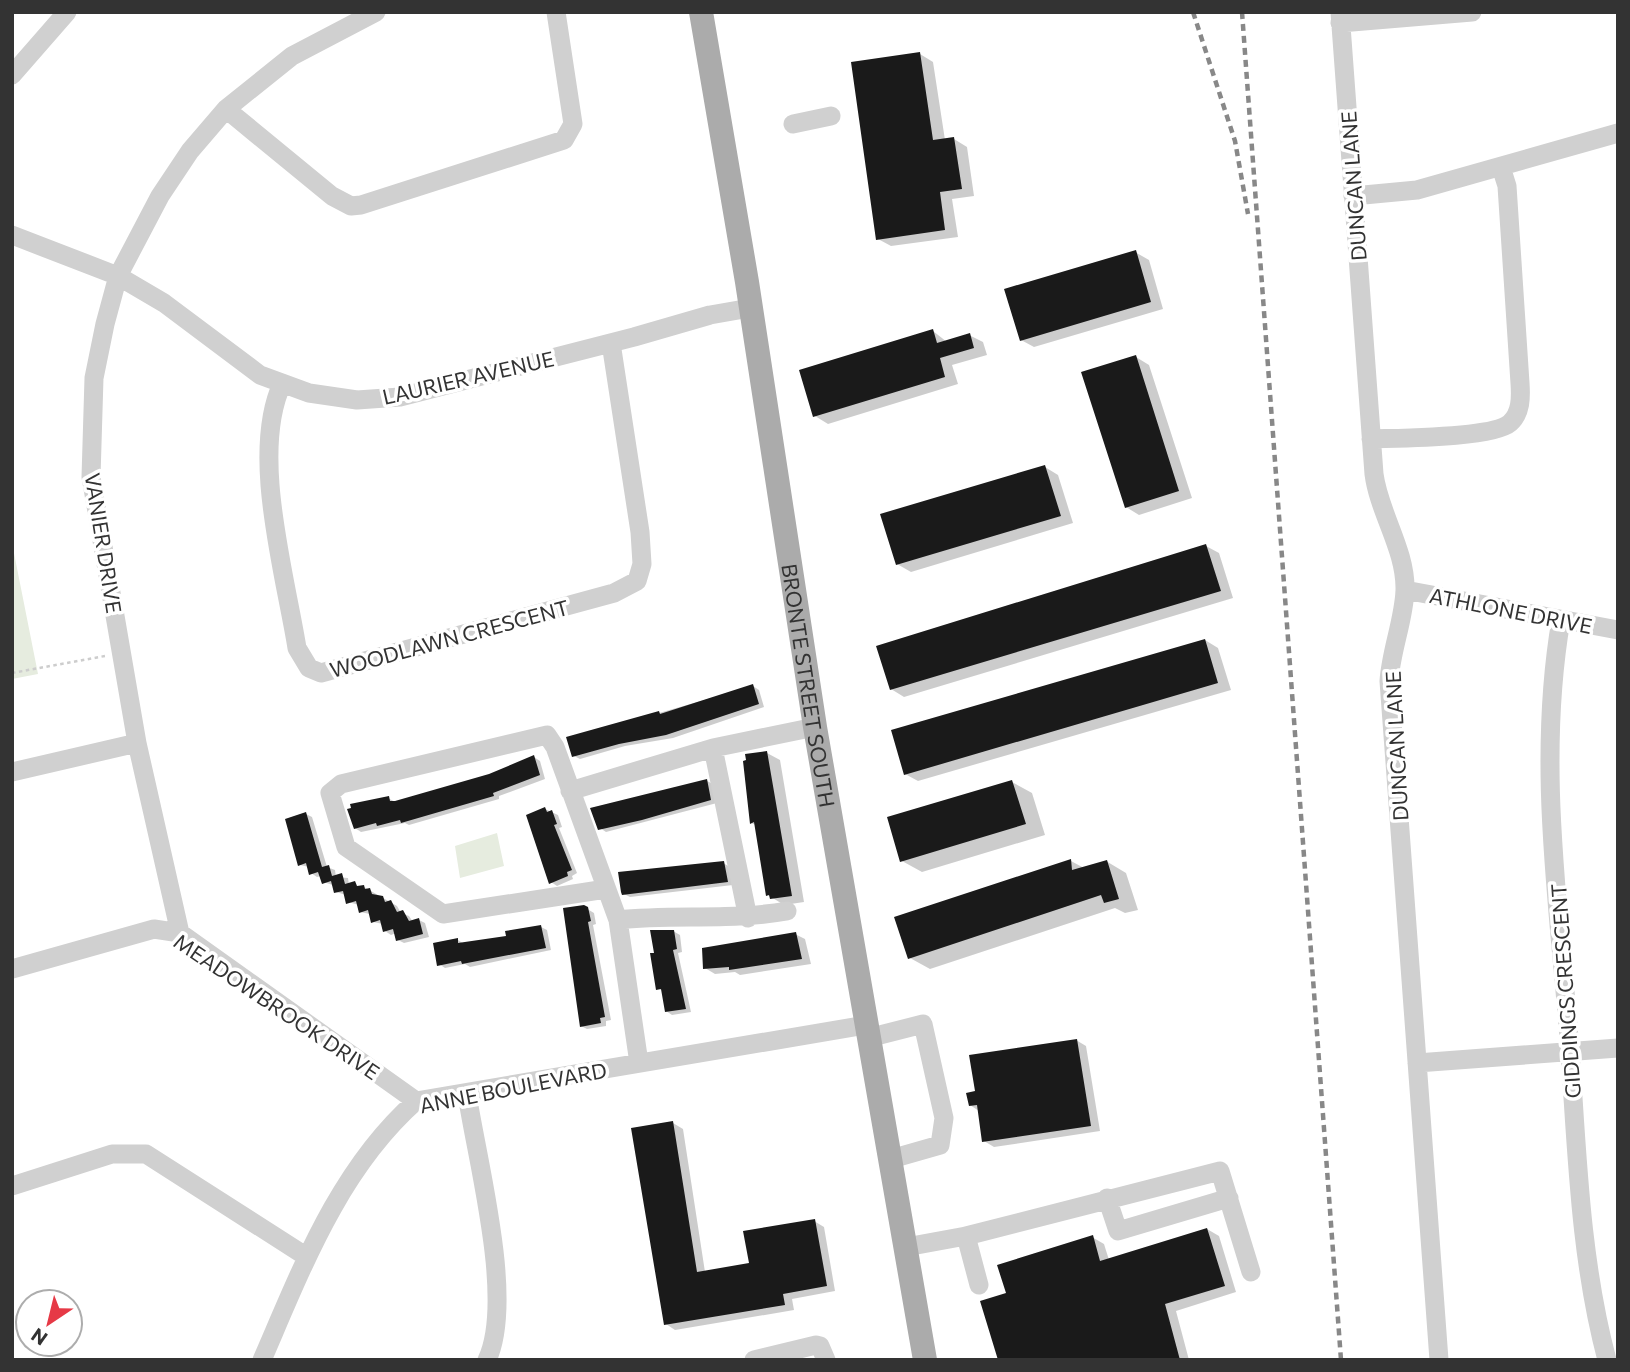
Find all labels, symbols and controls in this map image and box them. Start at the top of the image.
street label: DUNCAN LANE [1335,110,1371,262]
street label: LAURIER AVENUE [380,345,556,409]
street label: VANIER DRIVE [81,471,127,615]
street label: BRONTE STREET SOUTH [778,562,841,809]
street label: ATHLONE DRIVE [1428,582,1594,638]
street label: WOODLAWN CRESCENT [327,594,571,682]
street label: DUNCAN LANE [1380,670,1412,822]
street label: GIDDINGS CRESCENT [1545,883,1585,1099]
street label: MEADOWBROOK DRIVE [169,928,385,1084]
street label: ANNE BOULEVARD [417,1057,609,1117]
north arrow [14,1288,84,1358]
text: N [27,1324,51,1351]

